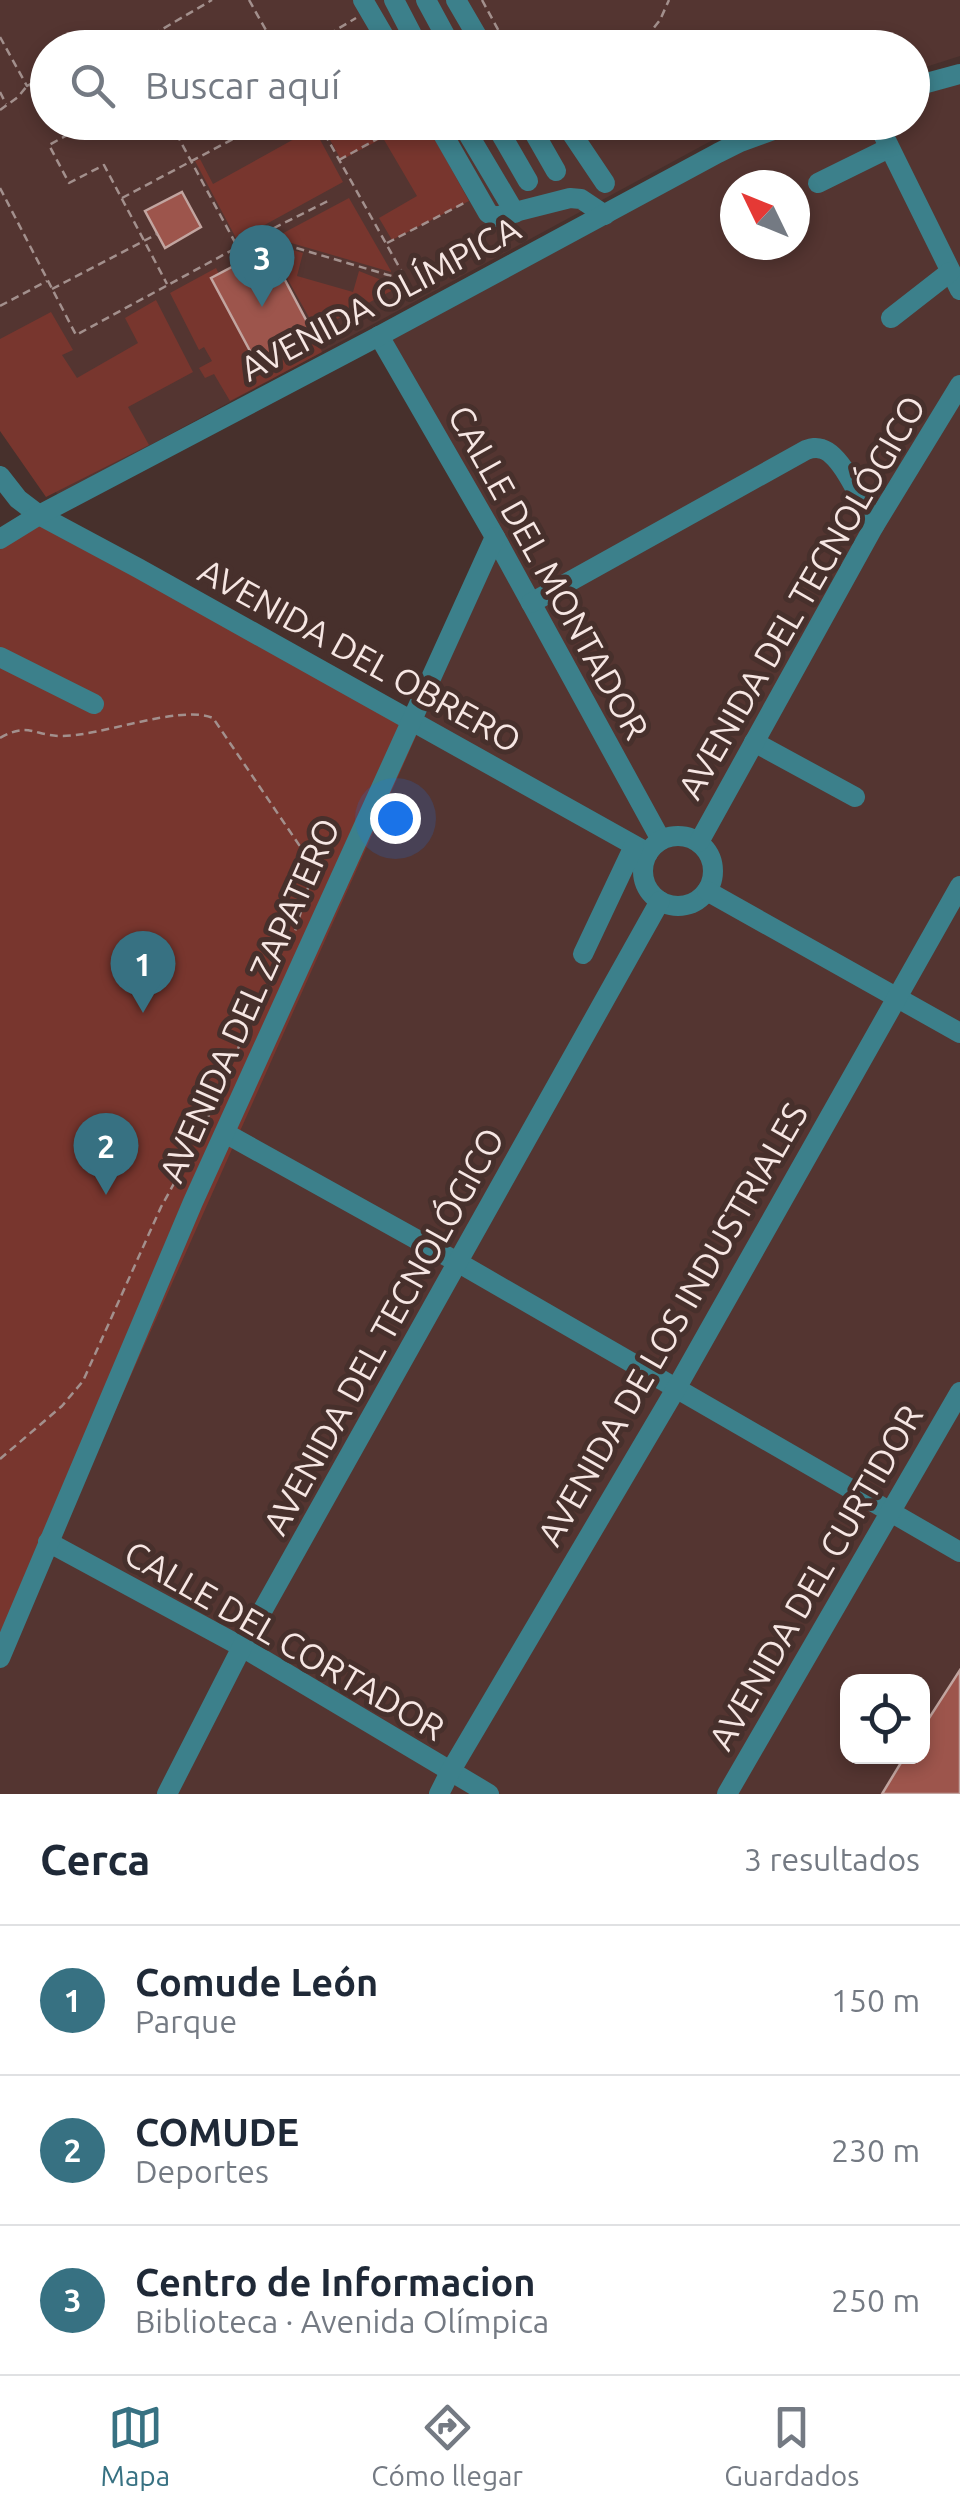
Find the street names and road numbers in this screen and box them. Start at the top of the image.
street label: AVENIDA OLÍMPICA [233,206,527,389]
street label: AVENIDA DEL TECNOLÓGICO [668,388,933,806]
street label: CALLE DEL MONTADOR [441,398,657,746]
street label: AVENIDA DEL OBRERO [192,550,528,760]
street label: AVENIDA DEL ZAPATERO [151,812,347,1188]
street label: AVENIDA DE LOS INDUSTRIALES [529,1096,815,1552]
street label: AVENIDA DEL TECNOLÓGICO [253,1120,512,1541]
street label: AVENIDA DEL CURTIDOR [700,1398,930,1756]
street label: CALLE DEL CORTADOR [118,1532,452,1748]

